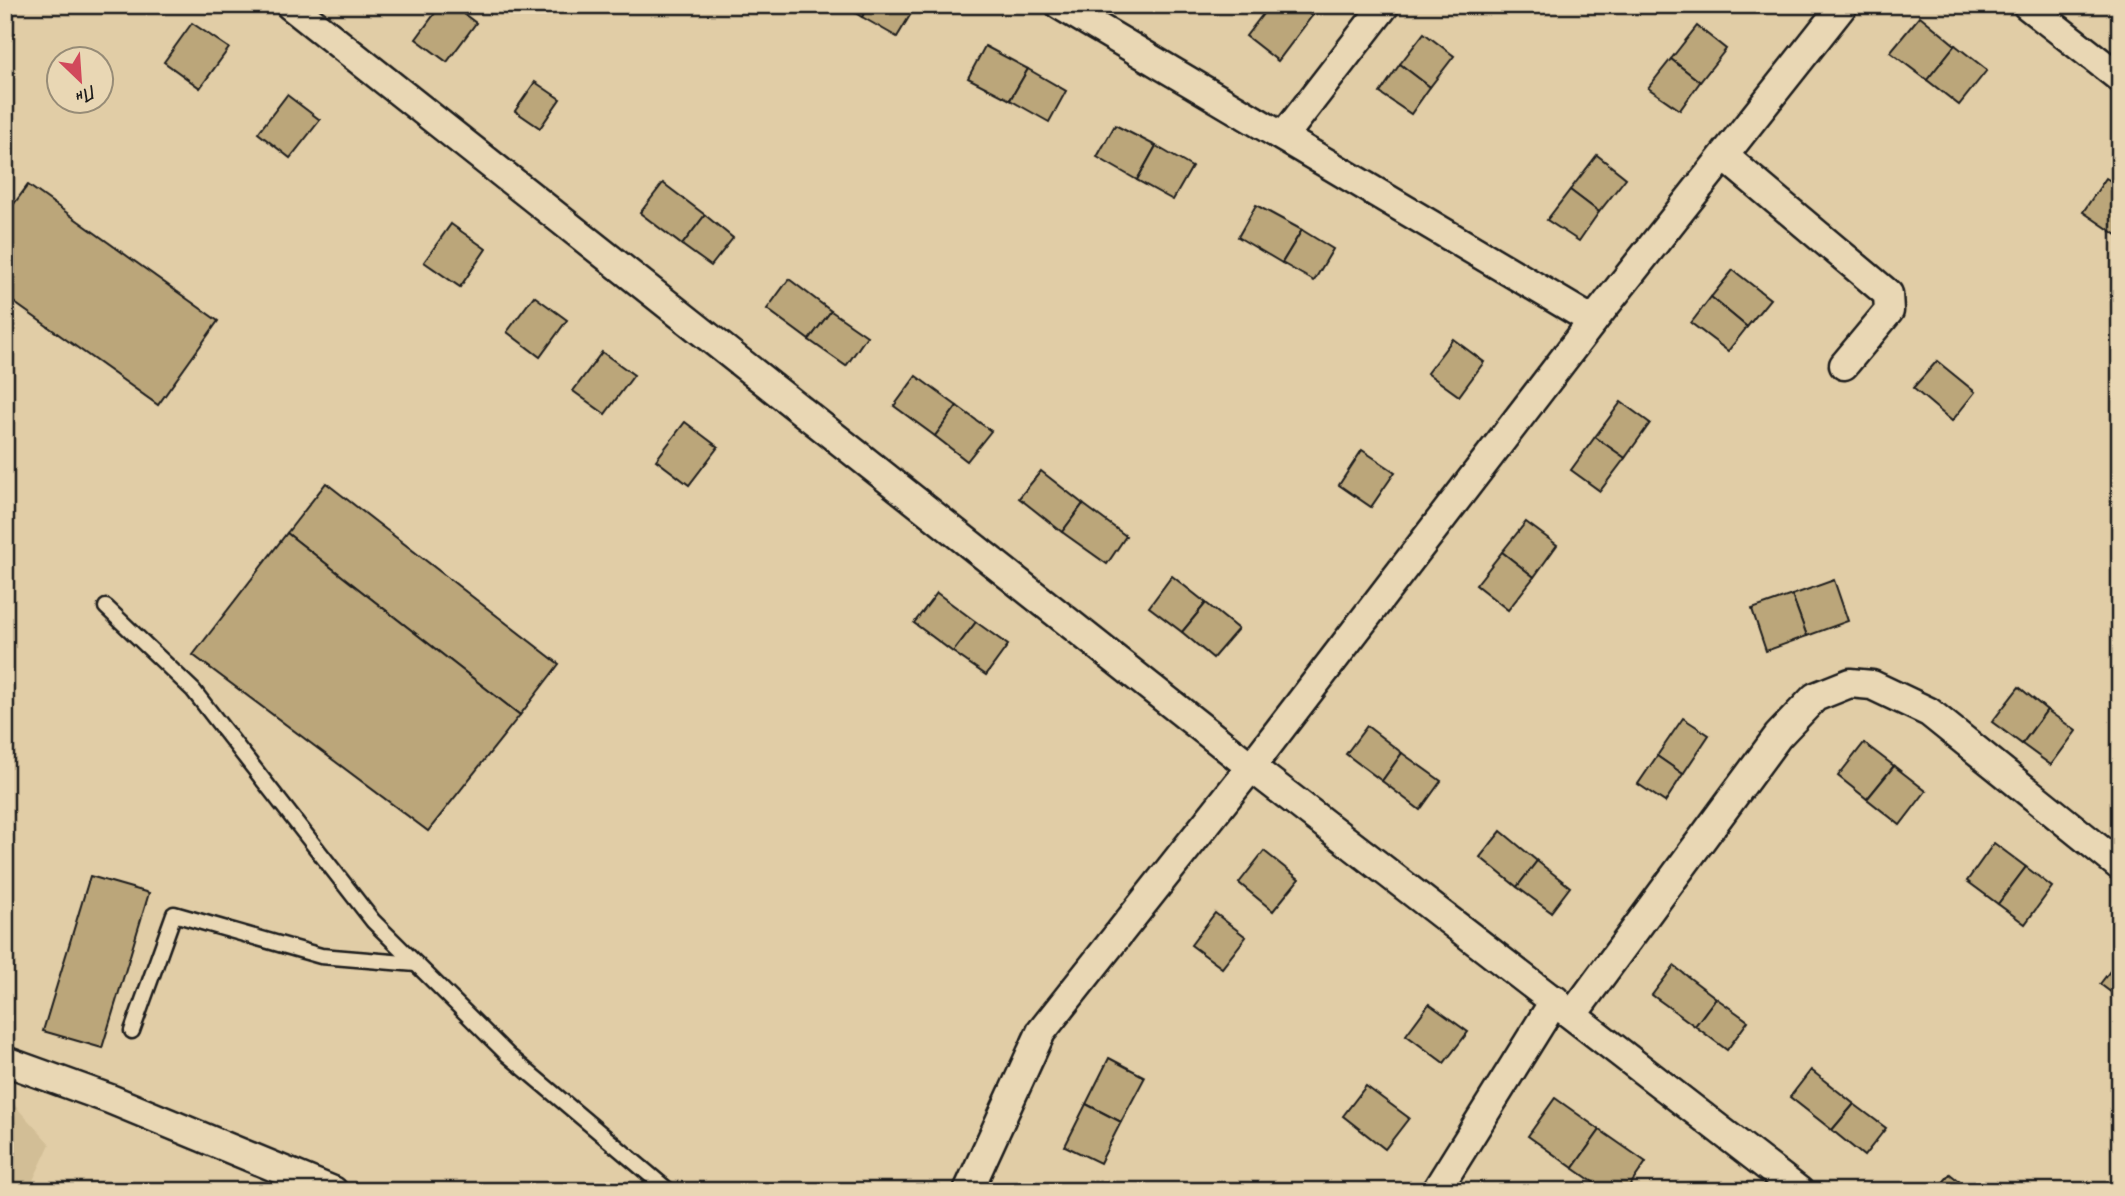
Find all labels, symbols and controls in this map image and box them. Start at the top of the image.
north arrow [46,46,116,116]
text: Пн [71,79,101,110]

